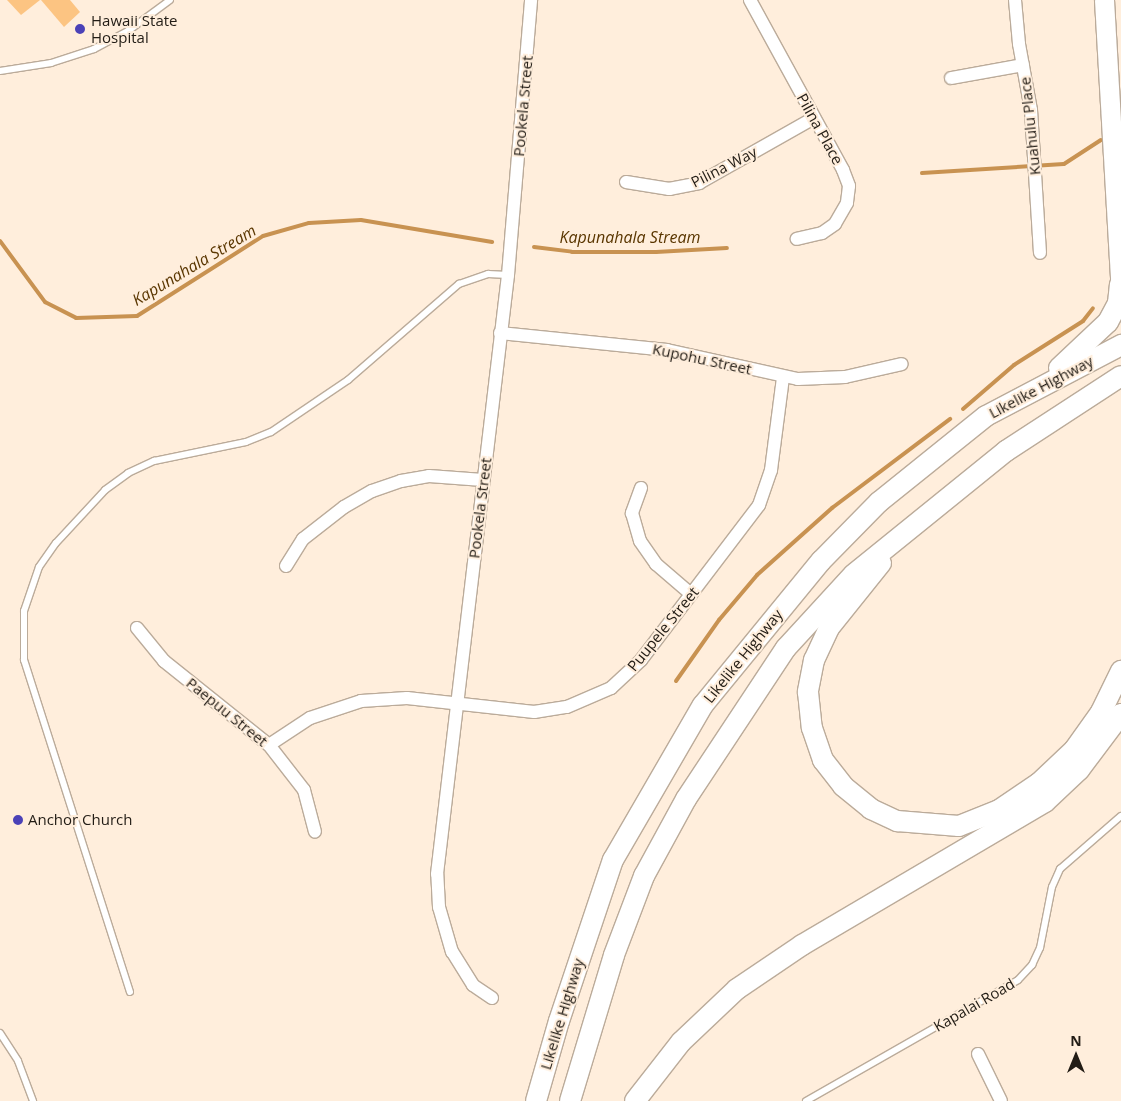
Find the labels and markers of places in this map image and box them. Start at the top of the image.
place label: Hawaii State Hospital [91,11,177,46]
marker: Hawaii State Hospital [73,22,87,36]
place label: Anchor Church [28,811,132,829]
marker: Anchor Church [12,814,24,826]

